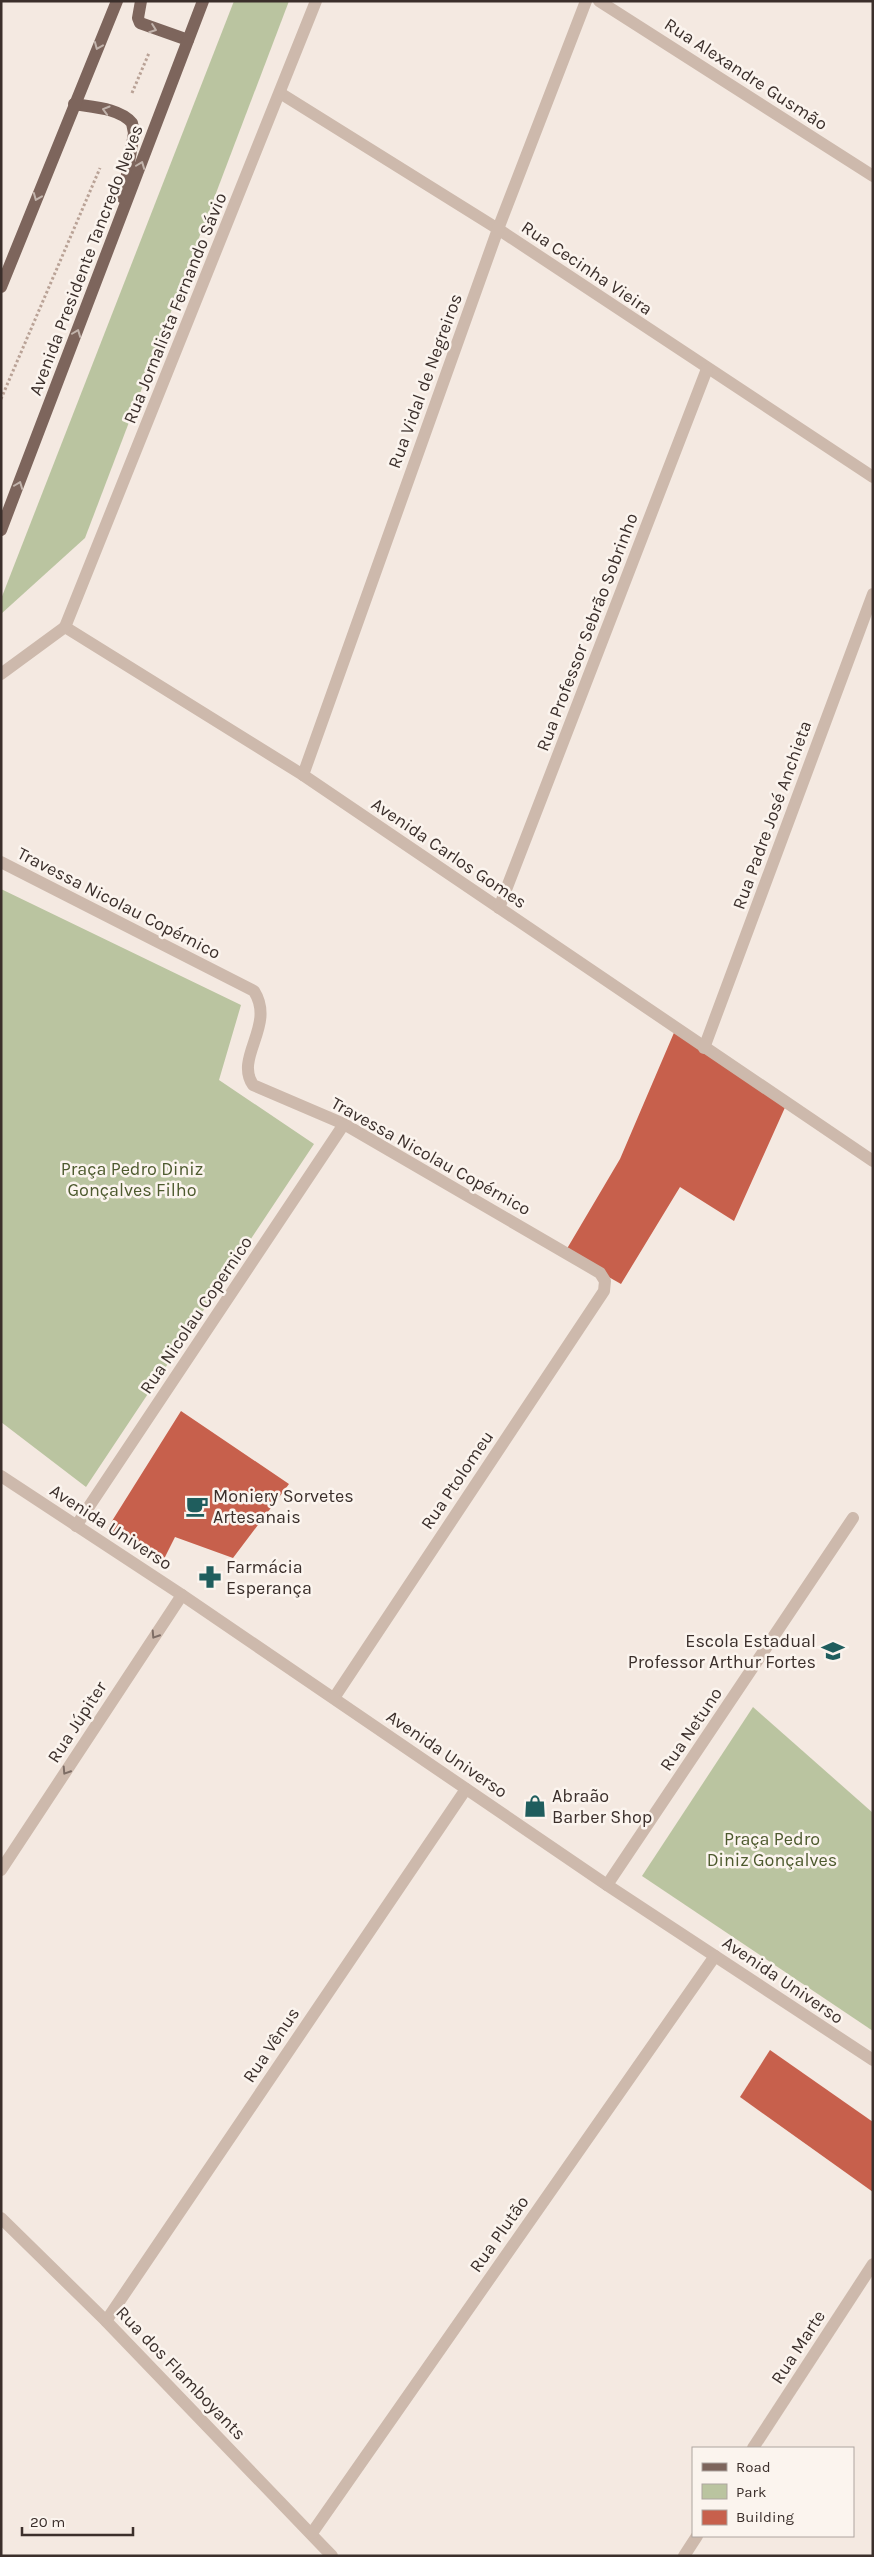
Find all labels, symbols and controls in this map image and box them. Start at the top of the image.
street label: Rua Alexandre Gusmão [660,13,832,135]
one-way arrow [148,23,156,33]
one-way arrow [94,41,104,50]
one-way arrow [102,106,110,116]
street label: Avenida Presidente Tancredo Neves [24,122,148,398]
one-way arrow [135,161,145,170]
street label: Rua Jornalista Fernando Sávio [118,189,232,427]
one-way arrow [33,192,43,201]
street label: Rua Cecinha Vieira [517,216,657,320]
street label: Rua Vidal de Negreiros [383,291,467,471]
one-way arrow [71,329,81,338]
one-way arrow [13,481,23,490]
street label: Rua Professor Sebrão Sobrinho [531,510,643,754]
street label: Rua Padre José Anchieta [728,718,816,912]
street label: Avenida Carlos Gomes [367,793,531,913]
street label: Travessa Nicolau Copérnico [14,842,224,964]
street label: Travessa Nicolau Copérnico [327,1092,535,1220]
park label: Praça Pedro Diniz Gonçalves Filho [61,1158,203,1201]
street label: Rua Nicolau Copernico [135,1232,257,1398]
street label: Rua Ptolomeu [416,1426,498,1534]
street label: Avenida Universo [46,1479,176,1575]
place label: Moniery Sorvetes Artesanais [213,1485,354,1528]
cafe icon: Moniery Sorvetes Artesanais [184,1493,210,1519]
place label: Farmácia Esperança [226,1556,312,1599]
pharmacy icon: Farmácia Esperança [197,1564,223,1590]
one-way arrow [152,1630,161,1639]
place label: Escola Estadual Professor Arthur Fortes [628,1630,816,1673]
school or university icon: Escola Estadual Professor Arthur Fortes [820,1638,846,1664]
street label: Rua Júpiter [43,1677,112,1767]
street label: Rua Netuno [655,1683,727,1775]
street label: Avenida Universo [382,1705,512,1803]
one-way arrow [63,1766,72,1775]
place label: Abraão Barber Shop [552,1785,652,1828]
shop icon: Abraão Barber Shop [522,1793,548,1819]
park label: Praça Pedro Diniz Gonçalves [707,1828,837,1871]
street label: Avenida Universo [718,1931,848,2029]
street label: Rua Vênus [238,2003,304,2087]
street label: Rua Plutão [465,2191,533,2277]
street label: Rua dos Flamboyants [111,2302,251,2444]
street label: Rua Marte [766,2306,830,2388]
legend [692,2447,854,2537]
text: Road [736,2458,771,2476]
text: Park [736,2483,766,2501]
scale bar [22,2504,134,2536]
text: Building [736,2508,794,2526]
text: 20 m [30,2513,65,2531]

